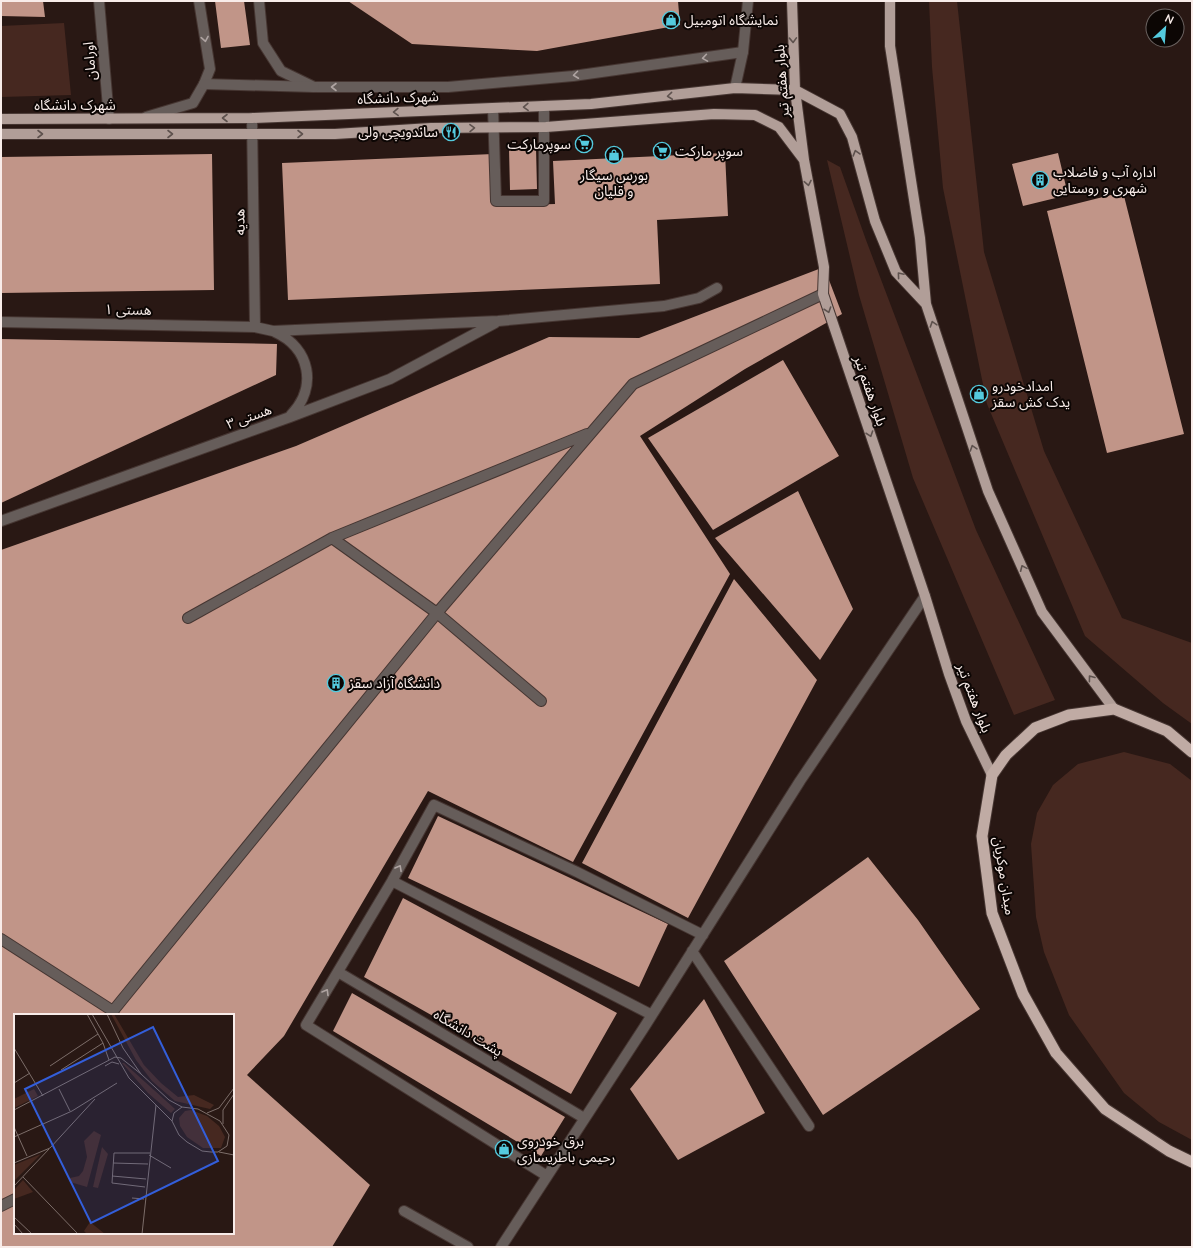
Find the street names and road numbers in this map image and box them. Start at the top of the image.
street label: اورامان [79,41,101,81]
street label: بلوار هفتم تیر [770,44,795,119]
street label: شهرک دانشگاه [357,87,439,109]
street label: شهرک دانشگاه [34,96,116,115]
street label: هدیه [230,209,250,235]
street label: هستی ۱ [104,300,152,320]
street label: بلوار هفتم تیر [848,352,891,429]
street label: هستی ۳ [224,400,274,434]
street label: بلوار هفتم تیر [951,659,996,736]
street label: میدان موکریان [988,835,1020,917]
street label: پشت دانشگاه [430,1005,506,1061]

